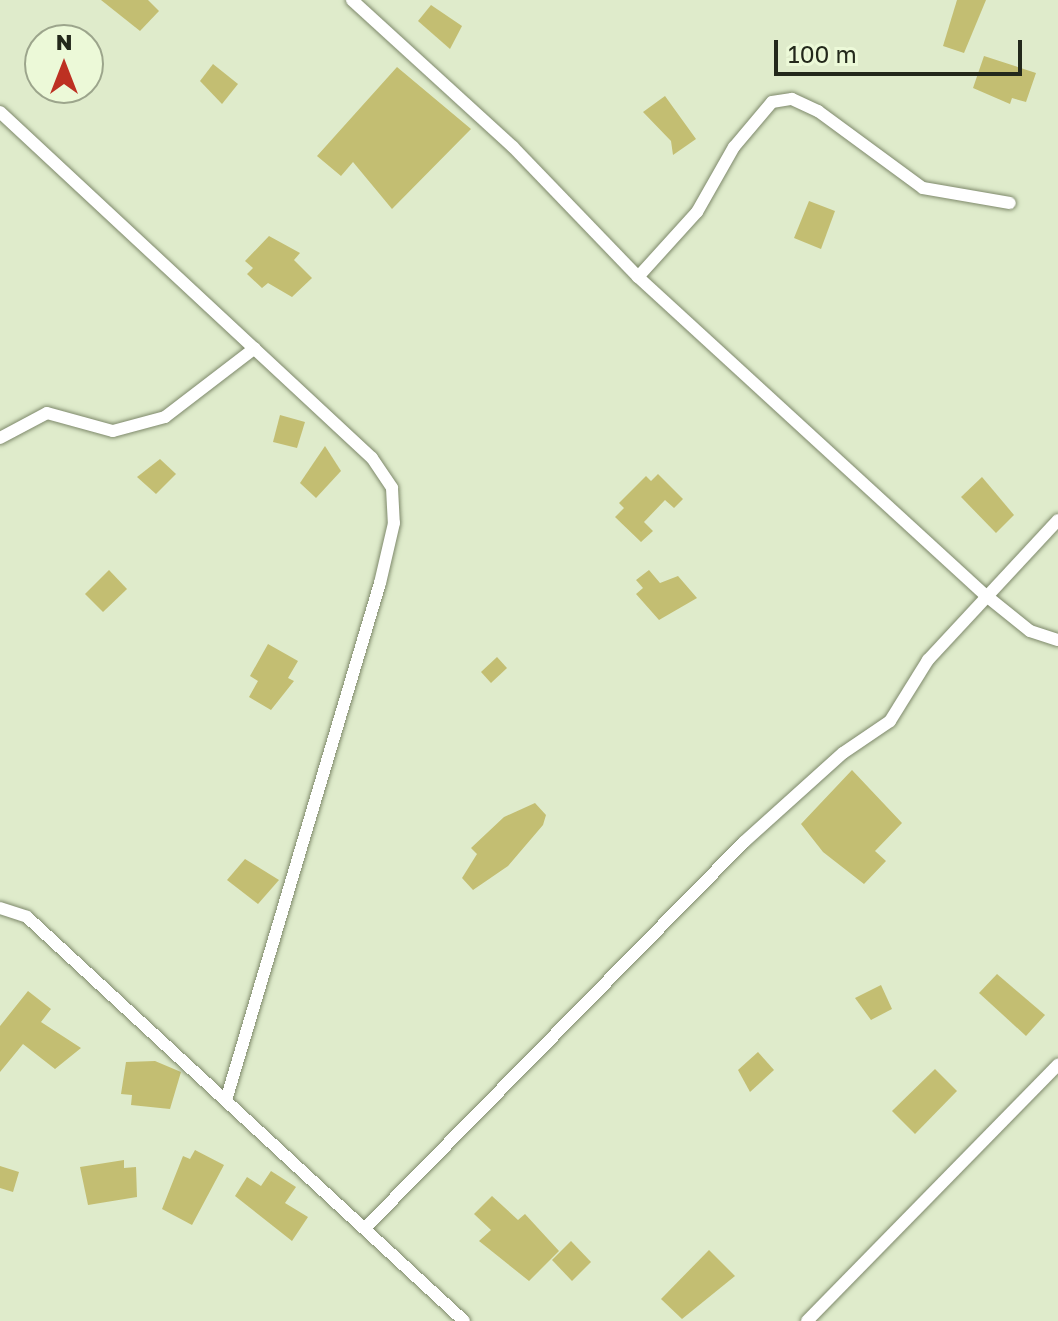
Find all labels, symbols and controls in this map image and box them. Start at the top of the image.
north arrow [24,24,104,104]
scale bar [778,24,1026,74]
text: N [56,28,72,55]
text: 100 m [788,39,857,68]

